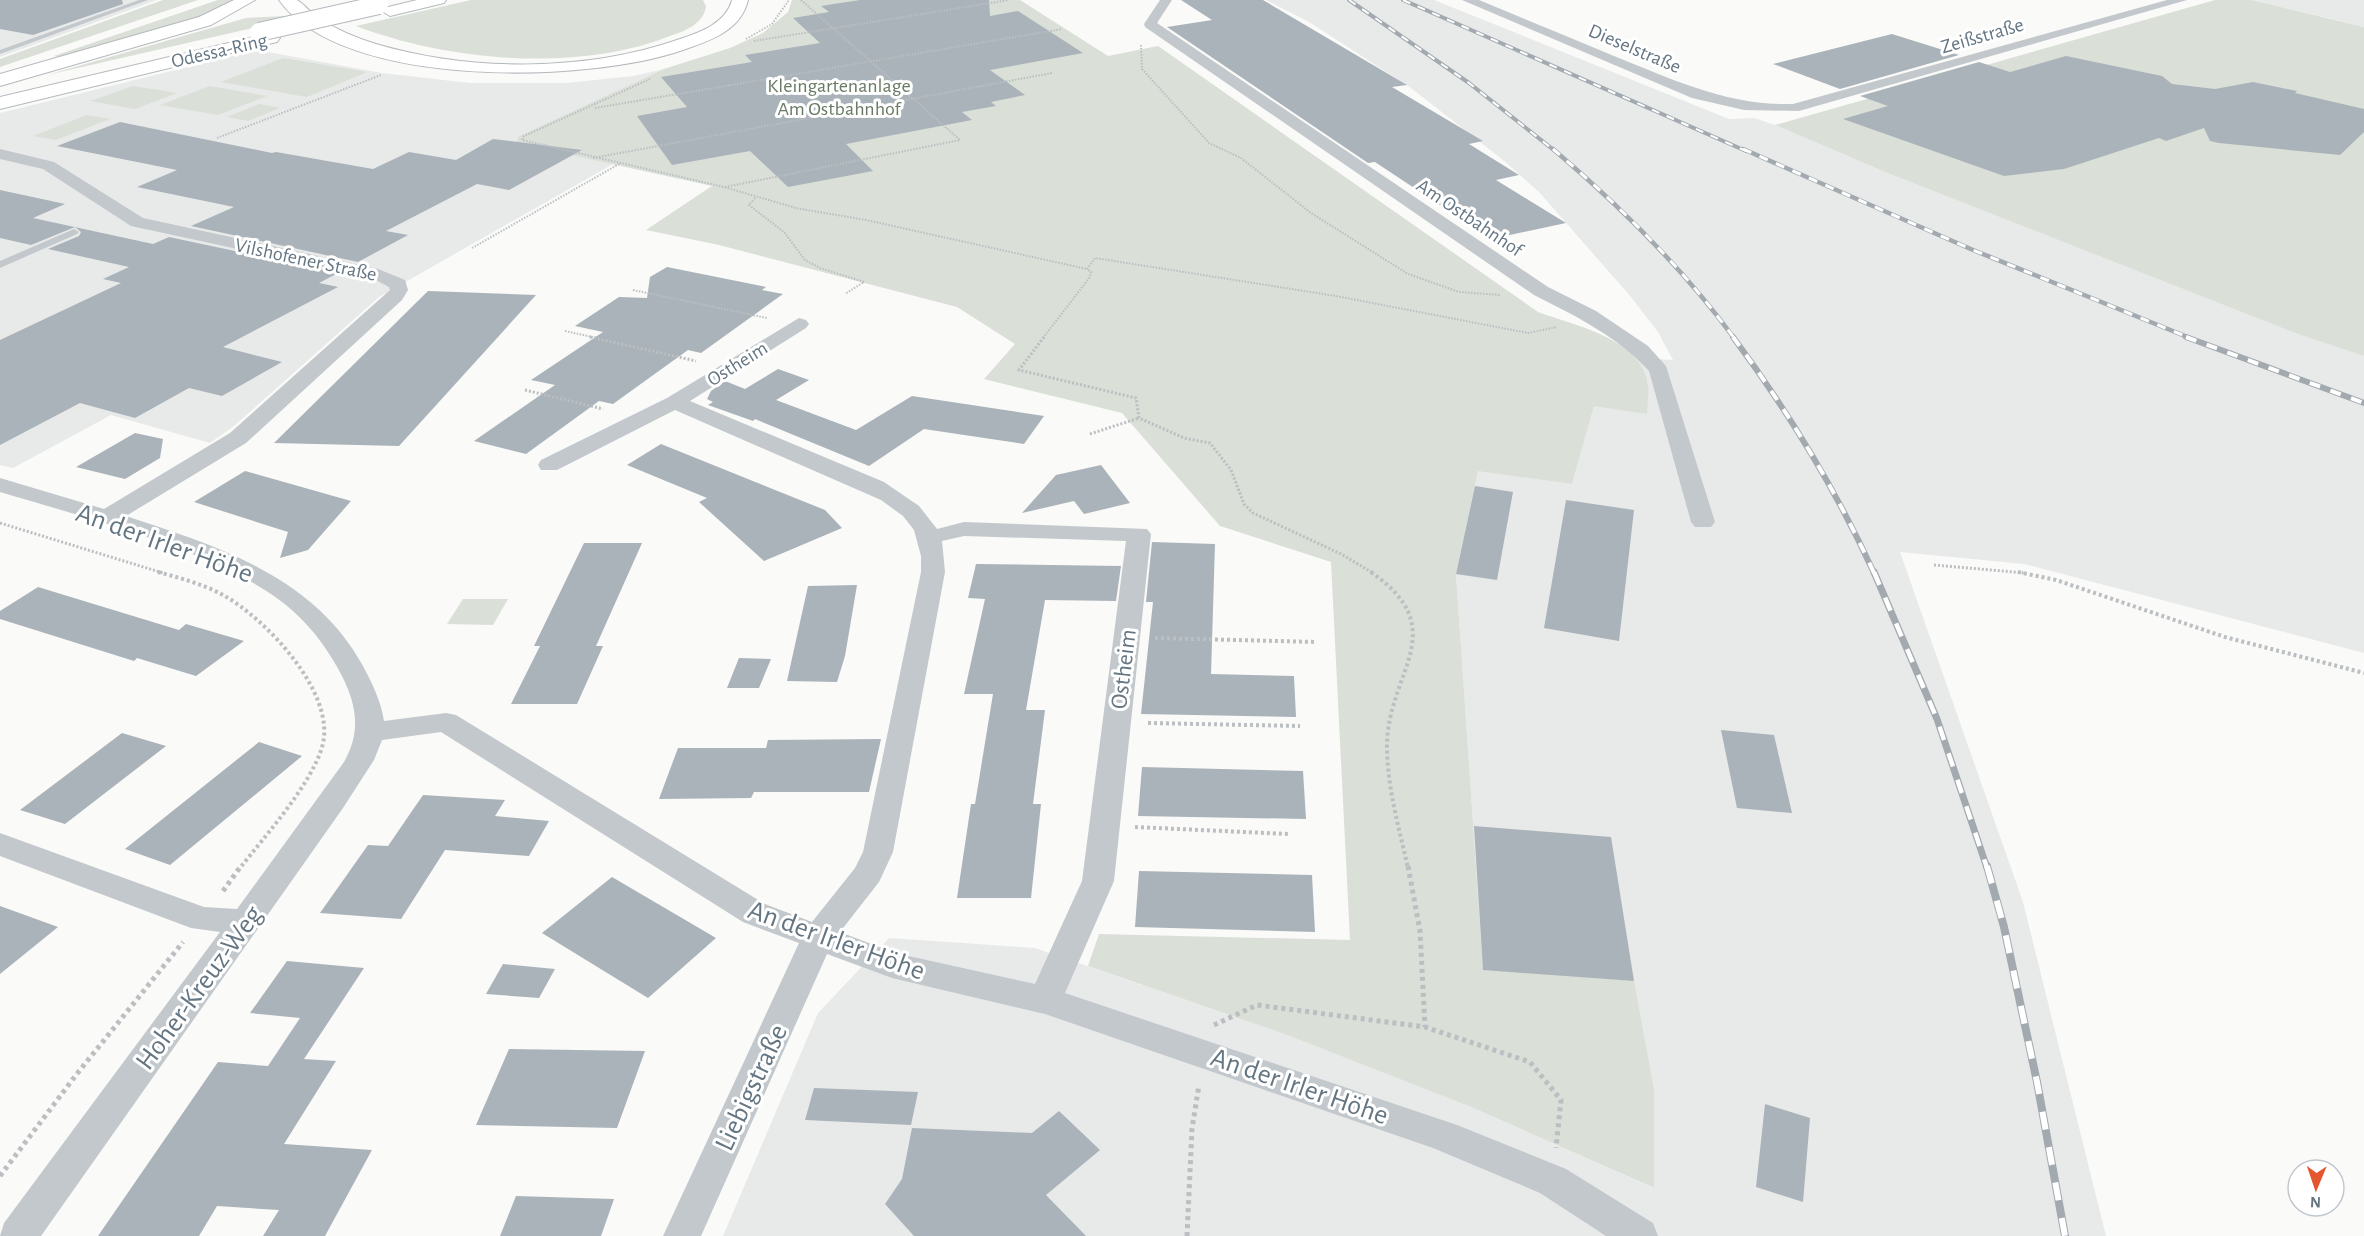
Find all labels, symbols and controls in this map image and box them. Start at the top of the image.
street label: Zeißstraße [1939,15,2026,57]
street label: Dieselstraße [1586,21,1684,77]
street label: Odessa-Ring [169,30,269,72]
park label: Kleingartenanlage Am Ostbahnhof [767,76,911,119]
street label: Am Ostbahnhof [1413,175,1527,261]
street label: Vilshofener Straße [233,235,378,285]
street label: Ostheim [704,338,771,390]
street label: An der Irler Höhe [72,499,256,589]
street label: Ostheim [1107,628,1141,710]
street label: An der Irler Höhe [744,896,928,986]
street label: Hoher-Kreuz-Weg [131,901,268,1075]
street label: Liebigstraße [710,1020,793,1155]
street label: An der Irler Höhe [1207,1043,1392,1130]
north arrow [2286,1158,2346,1218]
text: N [2310,1194,2321,1210]

